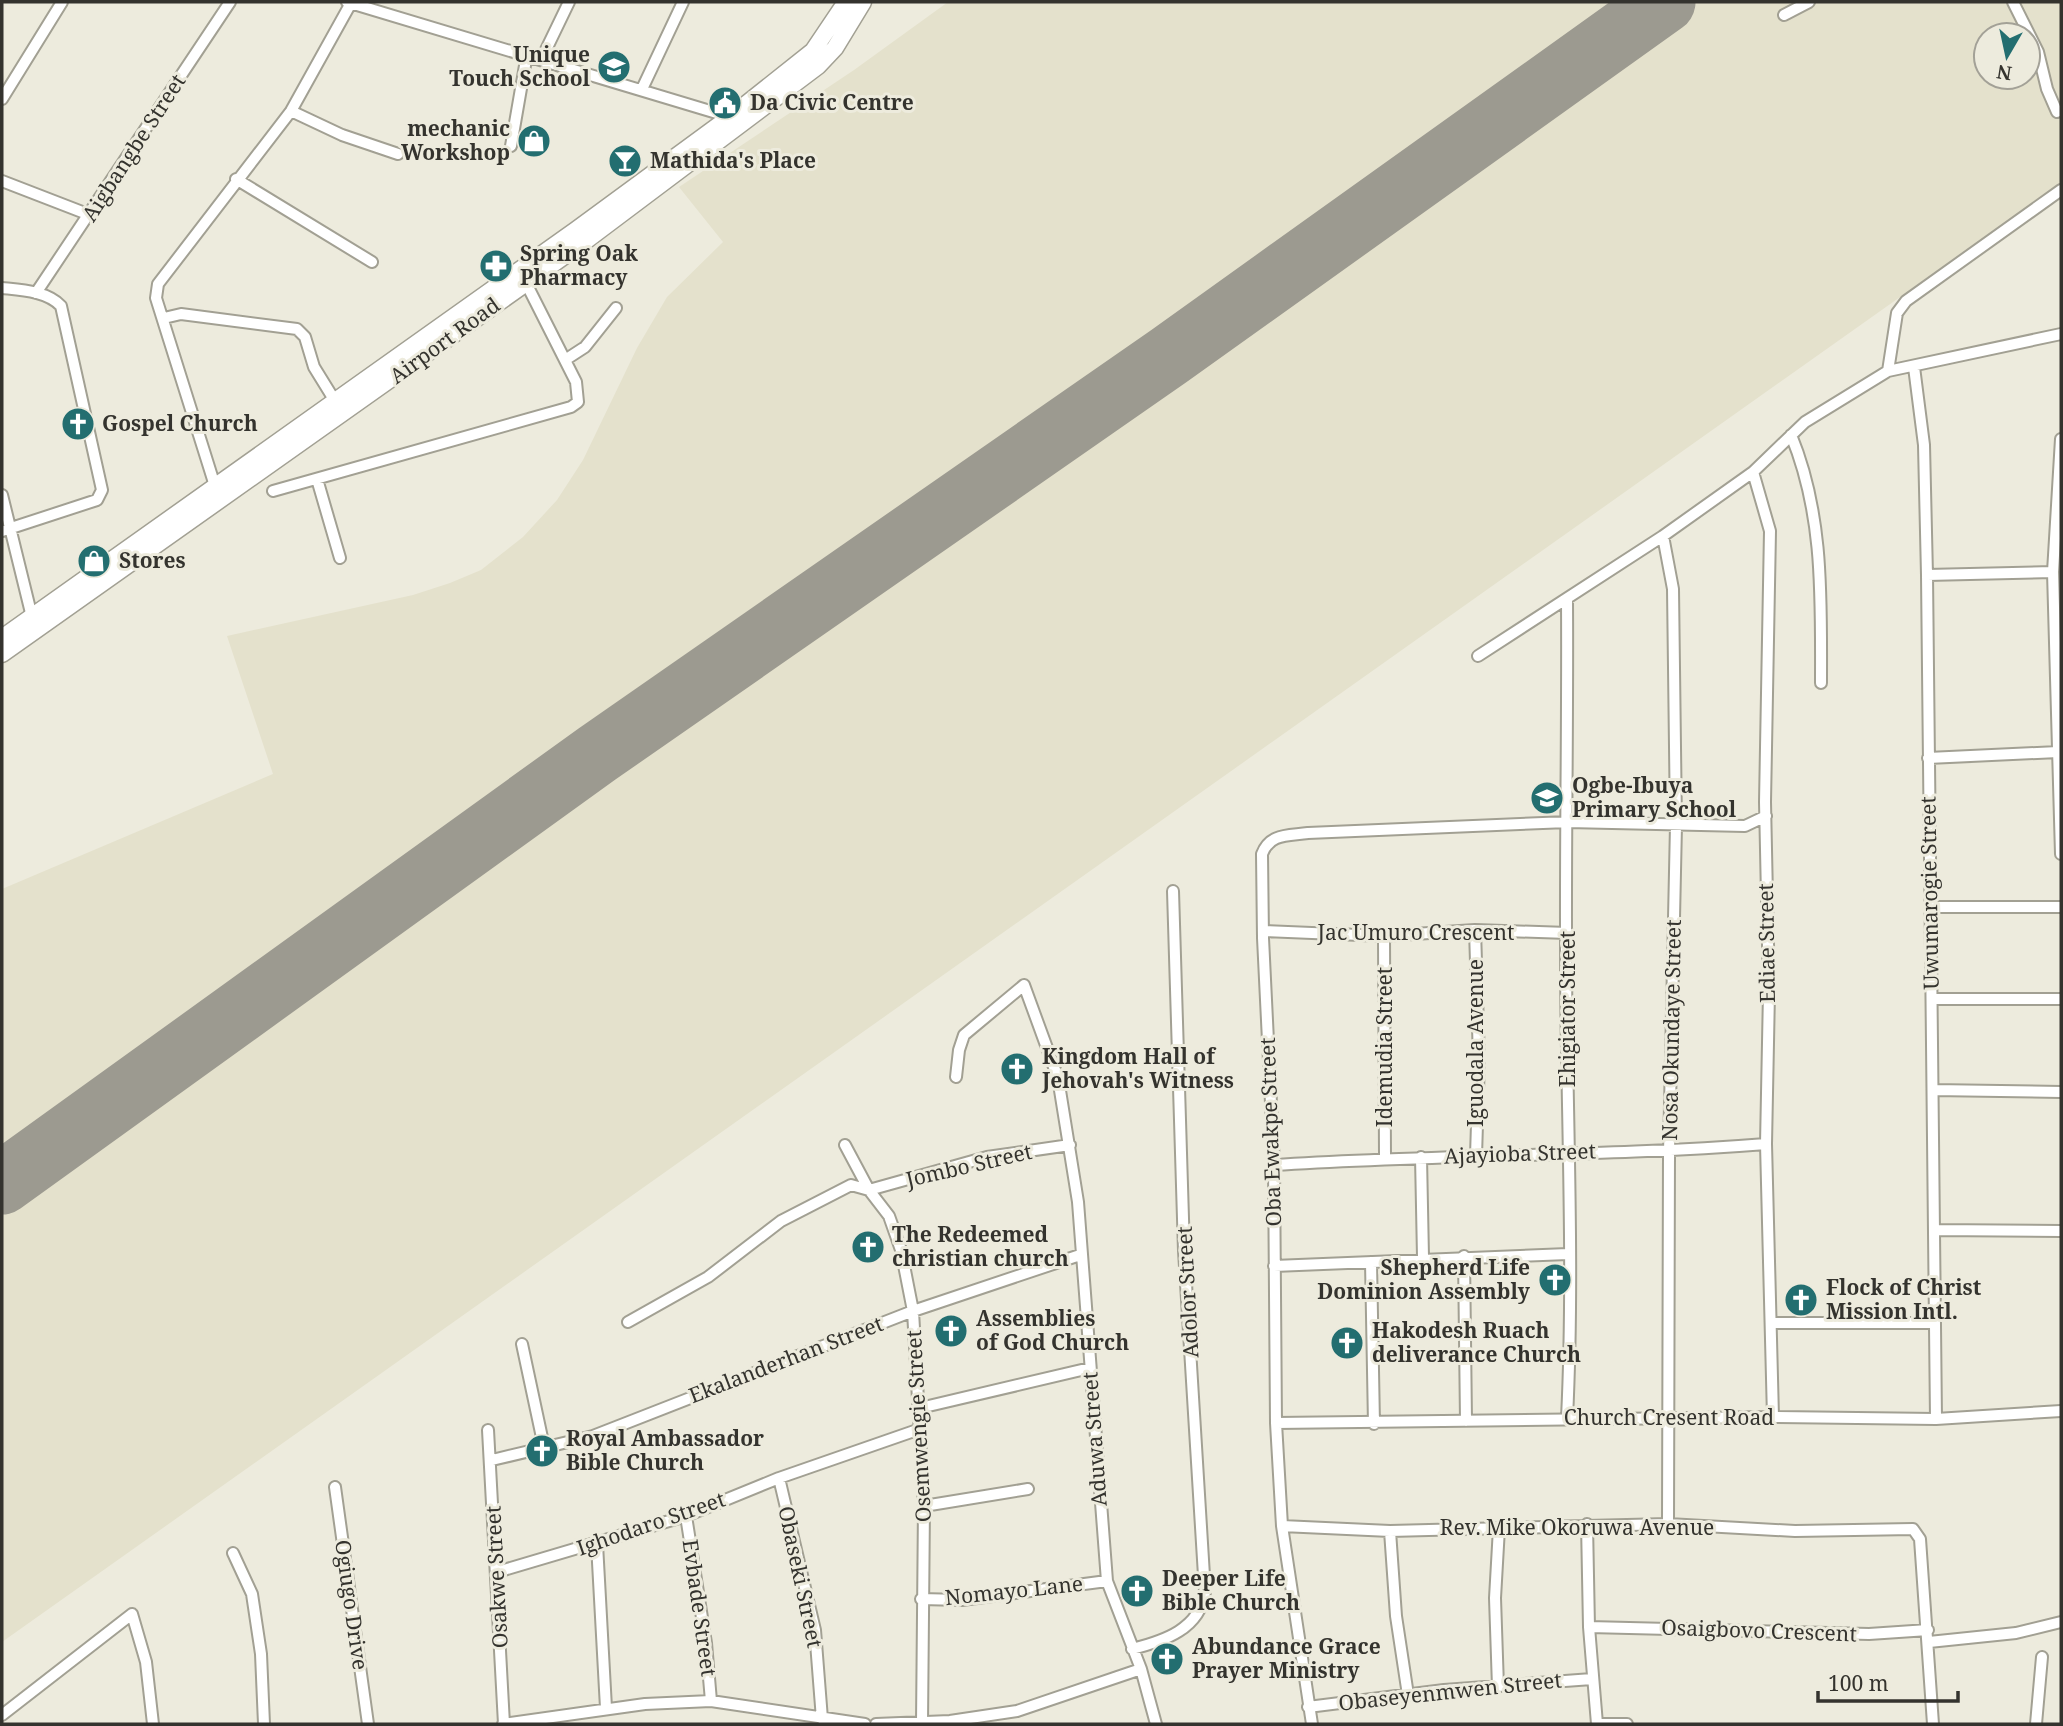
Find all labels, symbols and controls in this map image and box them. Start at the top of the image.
north arrow [1972,21,2042,91]
place label: Unique Touch School [449,40,591,92]
school or university icon: Unique Touch School [595,48,633,86]
text: N [1995,59,2014,87]
street label: Aigbangbe Street [75,68,191,227]
public building icon: Da Civic Centre [706,84,744,122]
place label: Da Civic Centre [750,88,914,116]
place label: mechanic Workshop [401,114,510,166]
shop icon: mechanic Workshop [515,122,553,160]
bar icon: Mathida's Place [606,142,644,180]
place label: Mathida's Place [650,146,816,174]
place label: Spring Oak Pharmacy [520,239,638,291]
pharmacy icon: Spring Oak Pharmacy [477,247,515,285]
street label: Airport Road [384,291,505,390]
church icon: Gospel Church [59,405,97,443]
place label: Gospel Church [102,409,258,437]
shop icon: Stores [75,542,113,580]
place label: Stores [119,546,186,574]
place label: Ogbe-Ibuya Primary School [1572,771,1737,823]
school or university icon: Ogbe-Ibuya Primary School [1528,779,1566,817]
street label: Uwumarogie Street [1913,796,1945,990]
street label: Ediae Street [1751,883,1781,1003]
street label: Jac Umuro Crescent [1317,918,1514,946]
street label: Nosa Okundaye Street [1655,919,1687,1141]
street label: Ehigiator Street [1553,931,1581,1087]
street label: Iguodala Avenue [1461,959,1489,1127]
street label: Idemudia Street [1370,967,1398,1127]
street label: Oba Ewakpe Street [1253,1037,1287,1227]
place label: Kingdom Hall of Jehovah's Witness [1041,1042,1234,1094]
church icon: Kingdom Hall of Jehovah's Witness [998,1050,1036,1088]
street label: Ajayioba Street [1444,1136,1596,1170]
street label: Jombo Street [902,1137,1035,1193]
place label: The Redeemed christian church [892,1220,1069,1272]
street label: Adolor Street [1170,1225,1204,1359]
church icon: The Redeemed christian church [849,1228,887,1266]
place label: Shepherd Life Dominion Assembly [1317,1253,1531,1305]
church icon: Shepherd Life Dominion Assembly [1536,1261,1574,1299]
place label: Flock of Christ Mission Intl. [1826,1273,1982,1325]
church icon: Flock of Christ Mission Intl. [1782,1281,1820,1319]
place label: Assemblies of God Church [976,1304,1129,1356]
street label: Ekalanderhan Street [685,1309,887,1409]
church icon: Assemblies of God Church [932,1312,970,1350]
place label: Hakodesh Ruach deliverance Church [1372,1316,1581,1368]
church icon: Hakodesh Ruach deliverance Church [1328,1324,1366,1362]
street label: Osemwengie Street [899,1329,937,1523]
street label: Aduwa Street [1075,1371,1113,1507]
street label: Church Cresent Road [1564,1403,1774,1431]
place label: Royal Ambassador Bible Church [566,1424,764,1476]
church icon: Royal Ambassador Bible Church [523,1432,561,1470]
street label: Ighodaro Street [573,1485,729,1562]
street label: Obaseki Street [772,1503,830,1650]
street label: Osakwe Street [478,1505,514,1649]
street label: Rev. Mike Okoruwa Avenue [1440,1513,1714,1541]
street label: Ogiugo Drive [329,1538,375,1672]
street label: Evbade Street [677,1538,723,1678]
place label: Deeper Life Bible Church [1162,1564,1300,1616]
street label: Nomayo Lane [944,1569,1084,1611]
church icon: Deeper Life Bible Church [1118,1572,1156,1610]
street label: Osaigbovo Crescent [1661,1613,1857,1647]
place label: Abundance Grace Prayer Ministry [1192,1632,1381,1684]
church icon: Abundance Grace Prayer Ministry [1148,1640,1186,1678]
scale bar [1818,1660,1958,1704]
street label: Obaseyenmwen Street [1337,1665,1563,1717]
text: 100 m [1828,1669,1889,1697]

